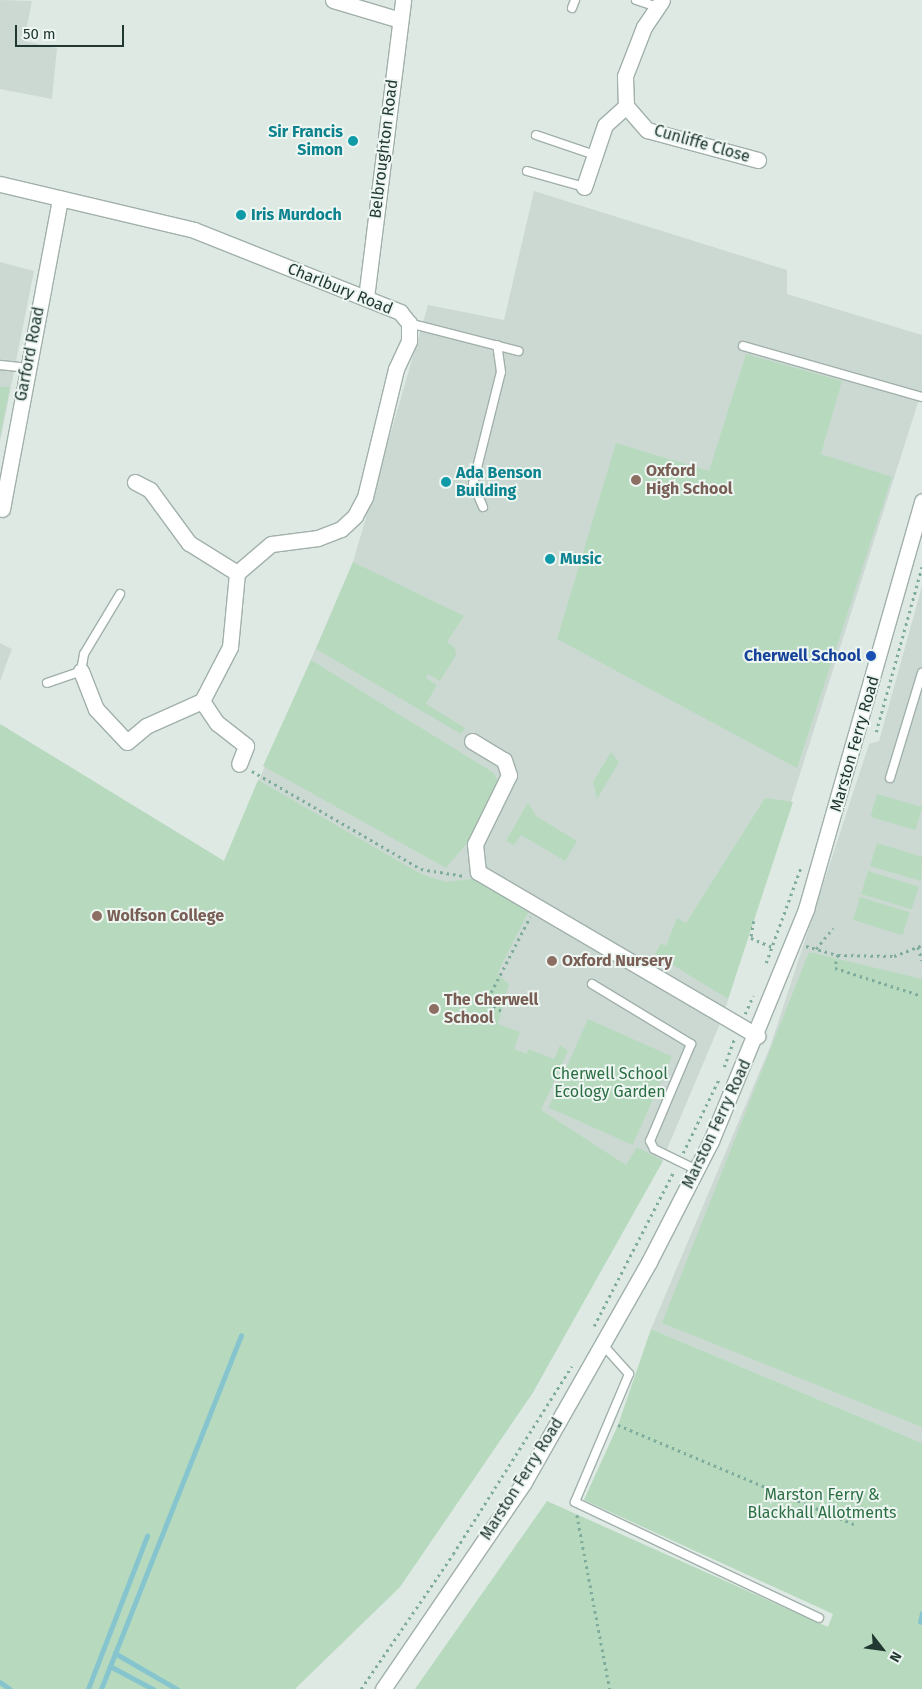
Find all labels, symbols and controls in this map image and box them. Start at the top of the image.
scale bar [18,15,126,47]
text: 50 m [23,25,56,43]
street label: Belbroughton Road [366,78,402,220]
street label: Cunliffe Close [652,121,752,167]
place label: Sir Francis Simon [268,122,343,160]
marker: Sir Francis Simon [347,135,359,147]
place label: Iris Murdoch [251,205,342,225]
marker: Iris Murdoch [235,209,247,221]
street label: Charlbury Road [285,259,395,319]
street label: Garford Road [11,305,49,403]
place label: Oxford High School [646,461,732,499]
place label: Ada Benson Building [456,463,542,501]
marker: Oxford High School [630,474,642,486]
marker: Ada Benson Building [440,476,452,488]
place label: Music [560,549,602,569]
marker: Music [544,553,556,565]
place label: Cherwell School [744,646,861,666]
marker: Cherwell School [865,650,877,662]
street label: Marston Ferry Road [826,674,884,814]
place label: Wolfson College [107,906,224,926]
marker: Wolfson College [91,910,103,922]
place label: Oxford Nursery [562,951,673,971]
marker: Oxford Nursery [546,955,558,967]
place label: The Cherwell School [444,990,538,1028]
marker: The Cherwell School [428,1003,440,1015]
street label: Marston Ferry Road [679,1056,755,1192]
park label: Cherwell School Ecology Garden [552,1064,668,1102]
street label: Marston Ferry Road [477,1414,567,1544]
park label: Marston Ferry & Blackhall Allotments [747,1485,897,1523]
north arrow [857,1624,907,1674]
text: N [886,1648,905,1665]

